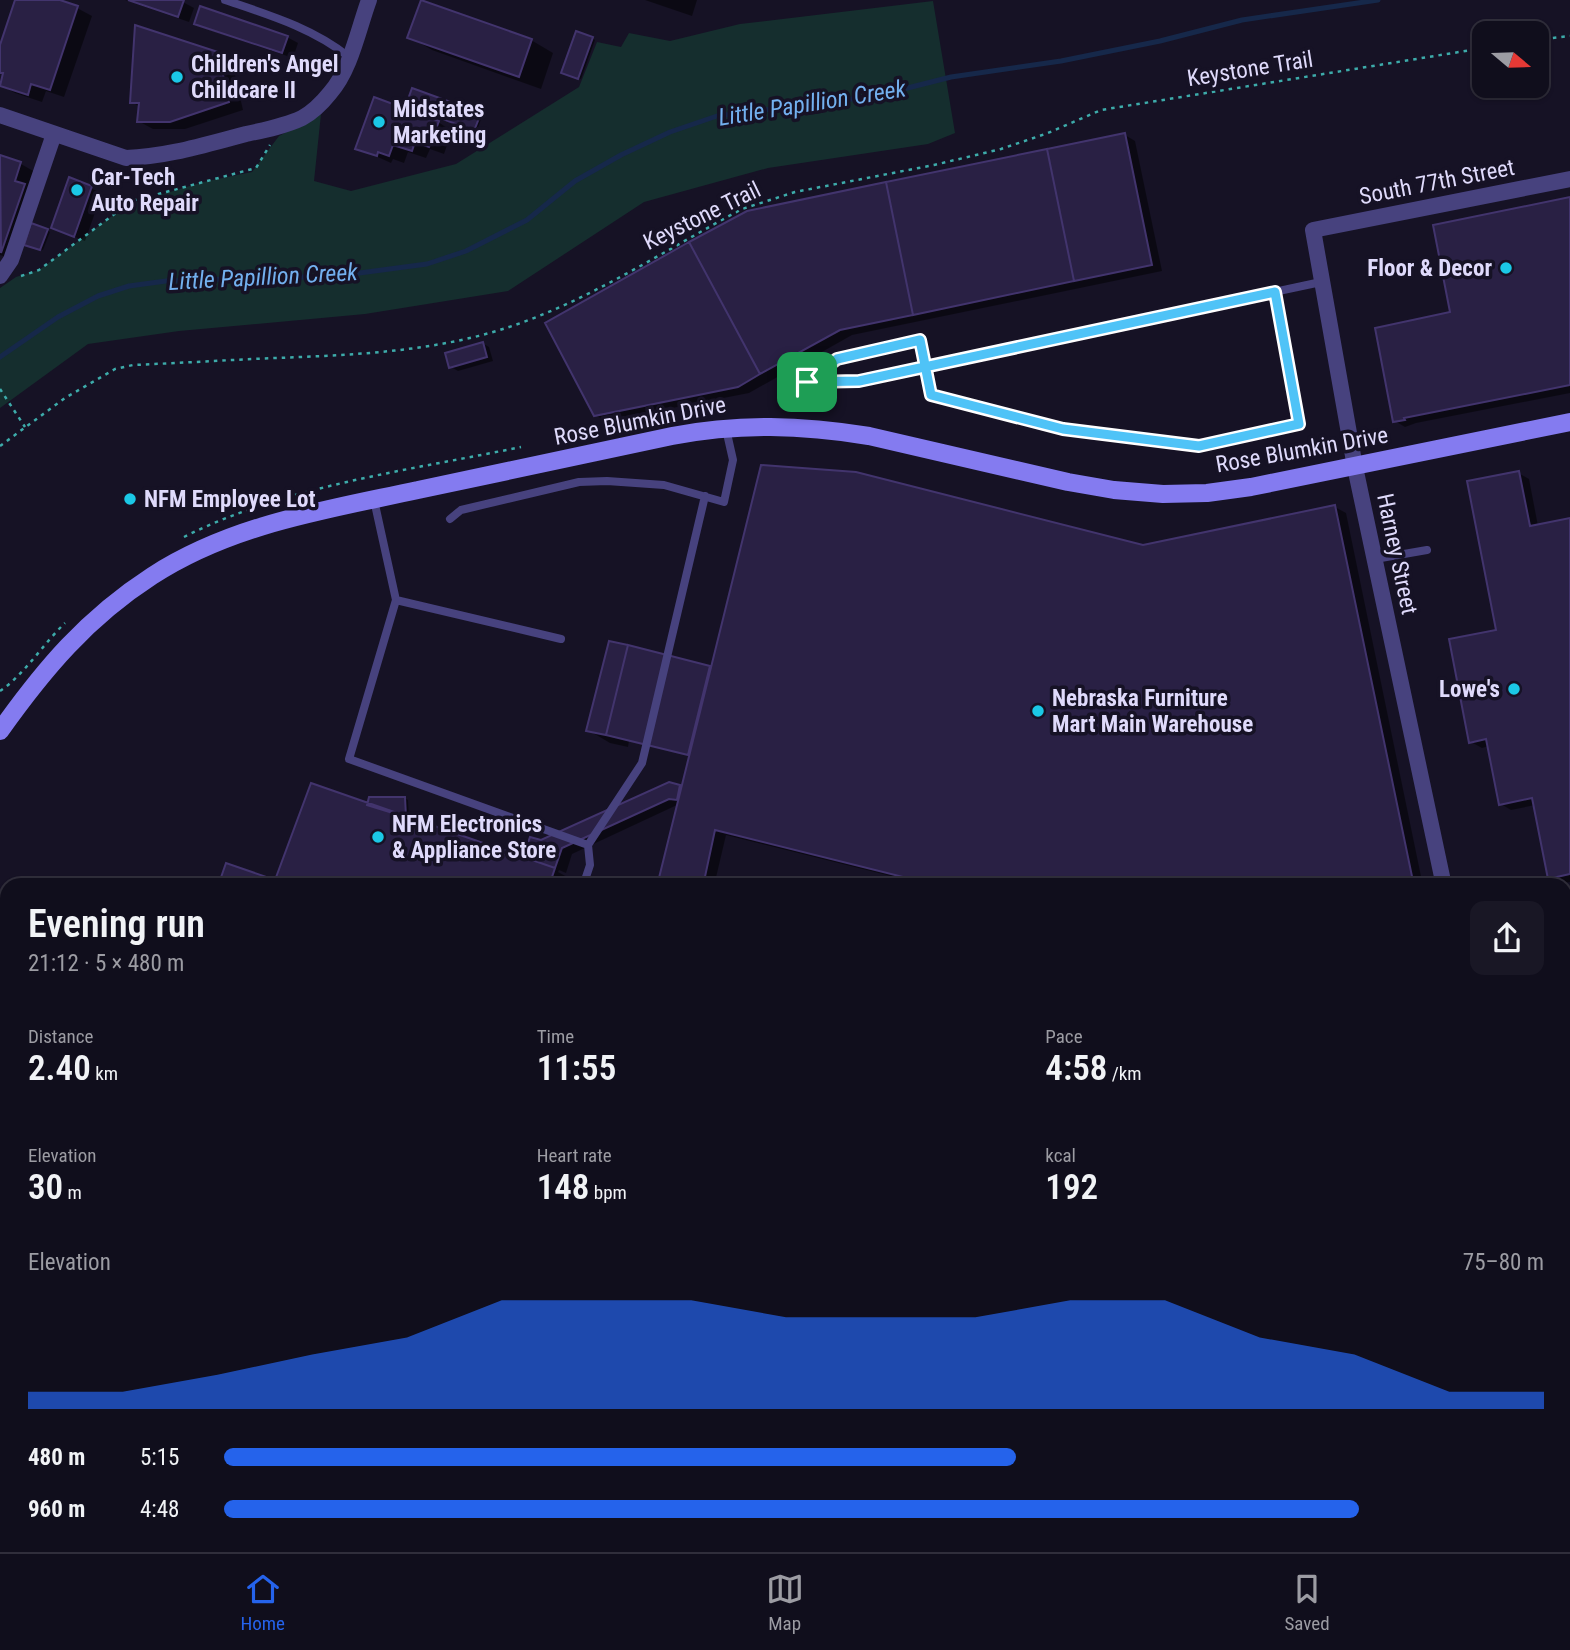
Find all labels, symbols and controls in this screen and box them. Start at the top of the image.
north arrow [1472,21,1549,98]
map controls [1472,21,1549,98]
street label: Keystone Trail [1185,46,1315,92]
place label: Children's Angel Childcare II [191,51,339,104]
marker: Children's Angel Childcare II [169,69,185,85]
water label: Little Papillion Creek [716,74,908,132]
place label: Midstates Marketing [393,96,486,149]
marker: Midstates Marketing [371,114,387,130]
street label: South 77th Street [1357,154,1517,210]
place label: Car-Tech Auto Repair [91,164,199,217]
street label: Keystone Trail [639,176,765,256]
marker: Car-Tech Auto Repair [69,182,85,198]
place label: Floor & Decor [1367,255,1492,282]
water label: Little Papillion Creek [168,258,359,296]
marker: Floor & Decor [1498,260,1514,276]
pin [777,352,837,412]
icon: arrive [788,363,826,401]
street label: Rose Blumkin Drive [552,391,728,451]
street label: Rose Blumkin Drive [1214,422,1390,478]
place label: NFM Employee Lot [144,486,316,513]
marker: NFM Employee Lot [122,491,138,507]
street label: Harney Street [1371,491,1423,617]
place label: Lowe's [1439,676,1500,703]
marker: Lowe's [1506,681,1522,697]
place label: Nebraska Furniture Mart Main Warehouse [1052,685,1253,738]
marker: Nebraska Furniture Mart Main Warehouse [1030,703,1046,719]
place label: NFM Electronics & Appliance Store [392,811,556,864]
marker: NFM Electronics & Appliance Store [370,829,386,845]
button: share [1470,901,1544,975]
text: Evening run [28,902,205,946]
text: 21:12 · 5 × 480 m [28,950,184,977]
text: Distance [28,1025,93,1048]
text: Time [537,1025,574,1048]
text: Pace [1045,1025,1083,1048]
text: 2.40 [28,1048,91,1089]
text: 11:55 [537,1048,616,1089]
text: 4:58 [1045,1048,1107,1089]
text: km [91,1062,118,1085]
text: /km [1107,1062,1142,1085]
text: Elevation [28,1144,96,1167]
text: Heart rate [537,1144,612,1167]
text: kcal [1045,1144,1076,1167]
text: 30 [28,1167,63,1208]
text: 148 [537,1167,589,1208]
text: 192 [1045,1167,1098,1208]
text: m [63,1181,82,1204]
text: bpm [589,1181,627,1204]
text: Elevation [28,1249,111,1276]
text: 75–80 m [1463,1249,1544,1276]
text: 480 m [28,1444,85,1471]
text: 5:15 [140,1444,179,1471]
text: 960 m [28,1496,85,1523]
text: 4:48 [140,1496,179,1523]
tab: Home [240,1570,285,1635]
tab: Map [766,1570,804,1635]
tab: Saved [1284,1570,1330,1635]

